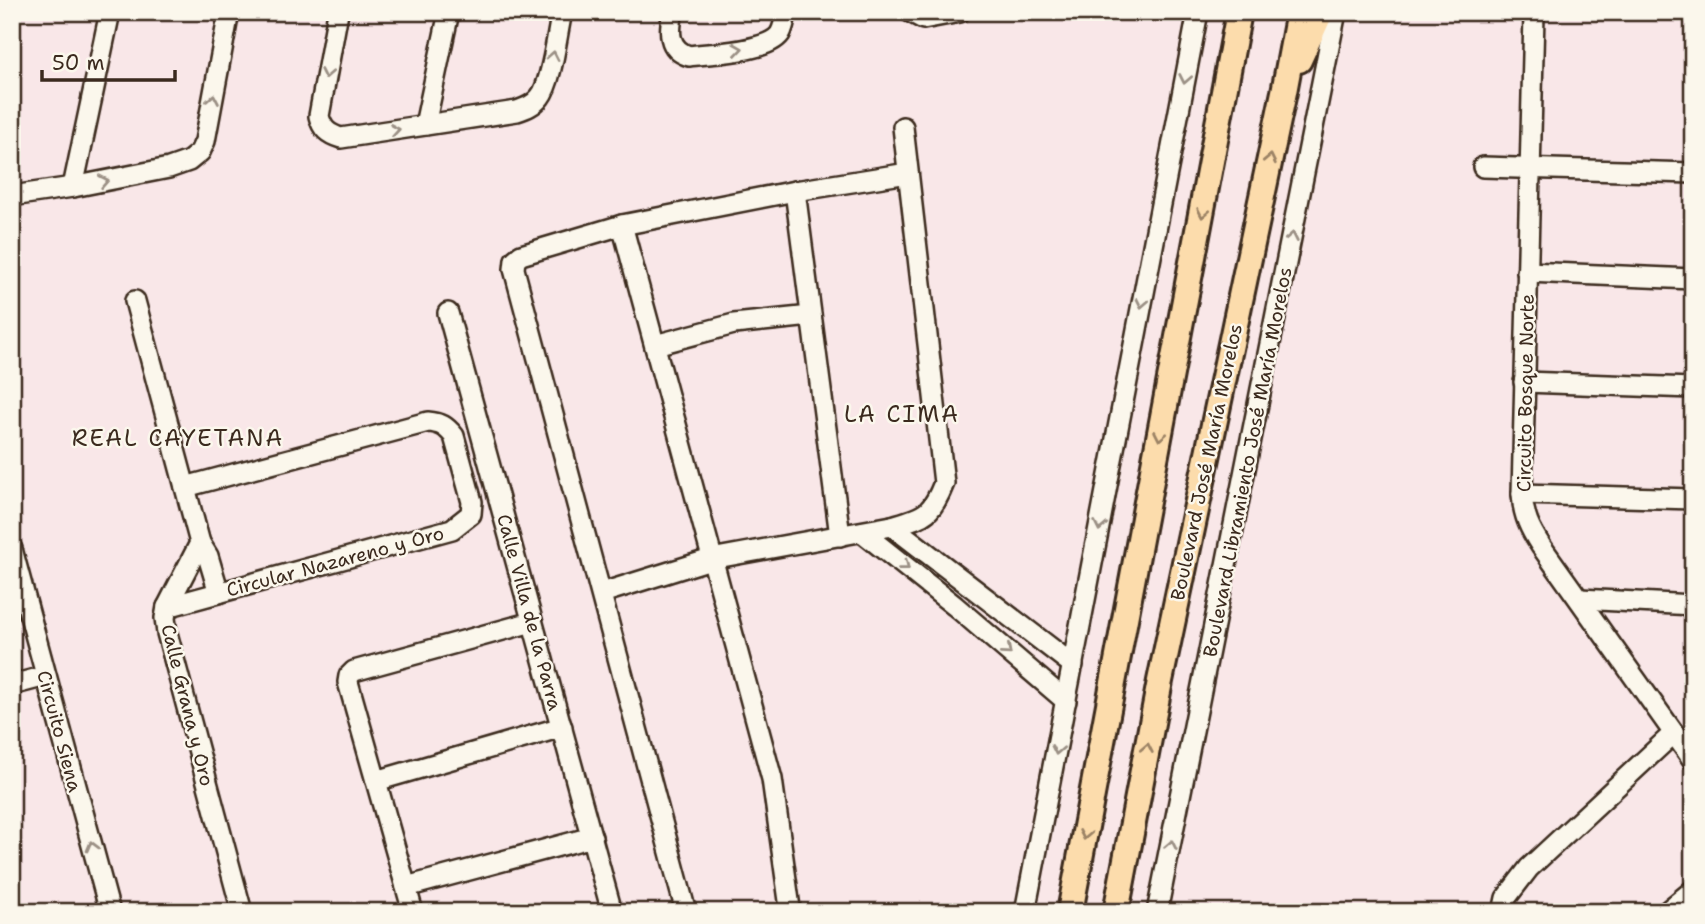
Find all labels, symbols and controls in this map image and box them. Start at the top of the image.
scale bar [42,38,175,82]
one-way arrow [733,42,744,57]
text: 50 m [52,49,105,77]
one-way arrow [544,50,559,62]
one-way arrow [320,68,335,80]
one-way arrow [1179,73,1194,85]
one-way arrow [205,94,220,105]
one-way arrow [389,123,401,138]
one-way arrow [1262,153,1277,165]
one-way arrow [98,175,110,190]
one-way arrow [1196,207,1211,219]
one-way arrow [1283,231,1298,243]
street label: Boulevard Libramiento José María Morelos [1197,265,1298,659]
street label: Circuito Bosque Norte [1511,294,1540,492]
one-way arrow [1136,297,1151,309]
street label: Boulevard José María Morelos [1165,322,1248,603]
district label: LA CIMA [844,399,960,429]
district label: REAL CAYETANA [72,423,284,453]
one-way arrow [1154,430,1169,442]
street label: Calle Villa de la Parra [491,511,568,713]
street label: Circular Nazareno y Oro [224,520,447,603]
one-way arrow [1093,520,1108,532]
one-way arrow [897,558,910,571]
street label: Calle Grana y Oro [155,622,220,789]
one-way arrow [999,643,1012,655]
street label: Circuito Siena [31,668,88,795]
one-way arrow [1139,742,1154,754]
one-way arrow [1050,744,1065,756]
one-way arrow [1078,829,1093,841]
one-way arrow [1162,839,1177,851]
one-way arrow [86,840,100,852]

